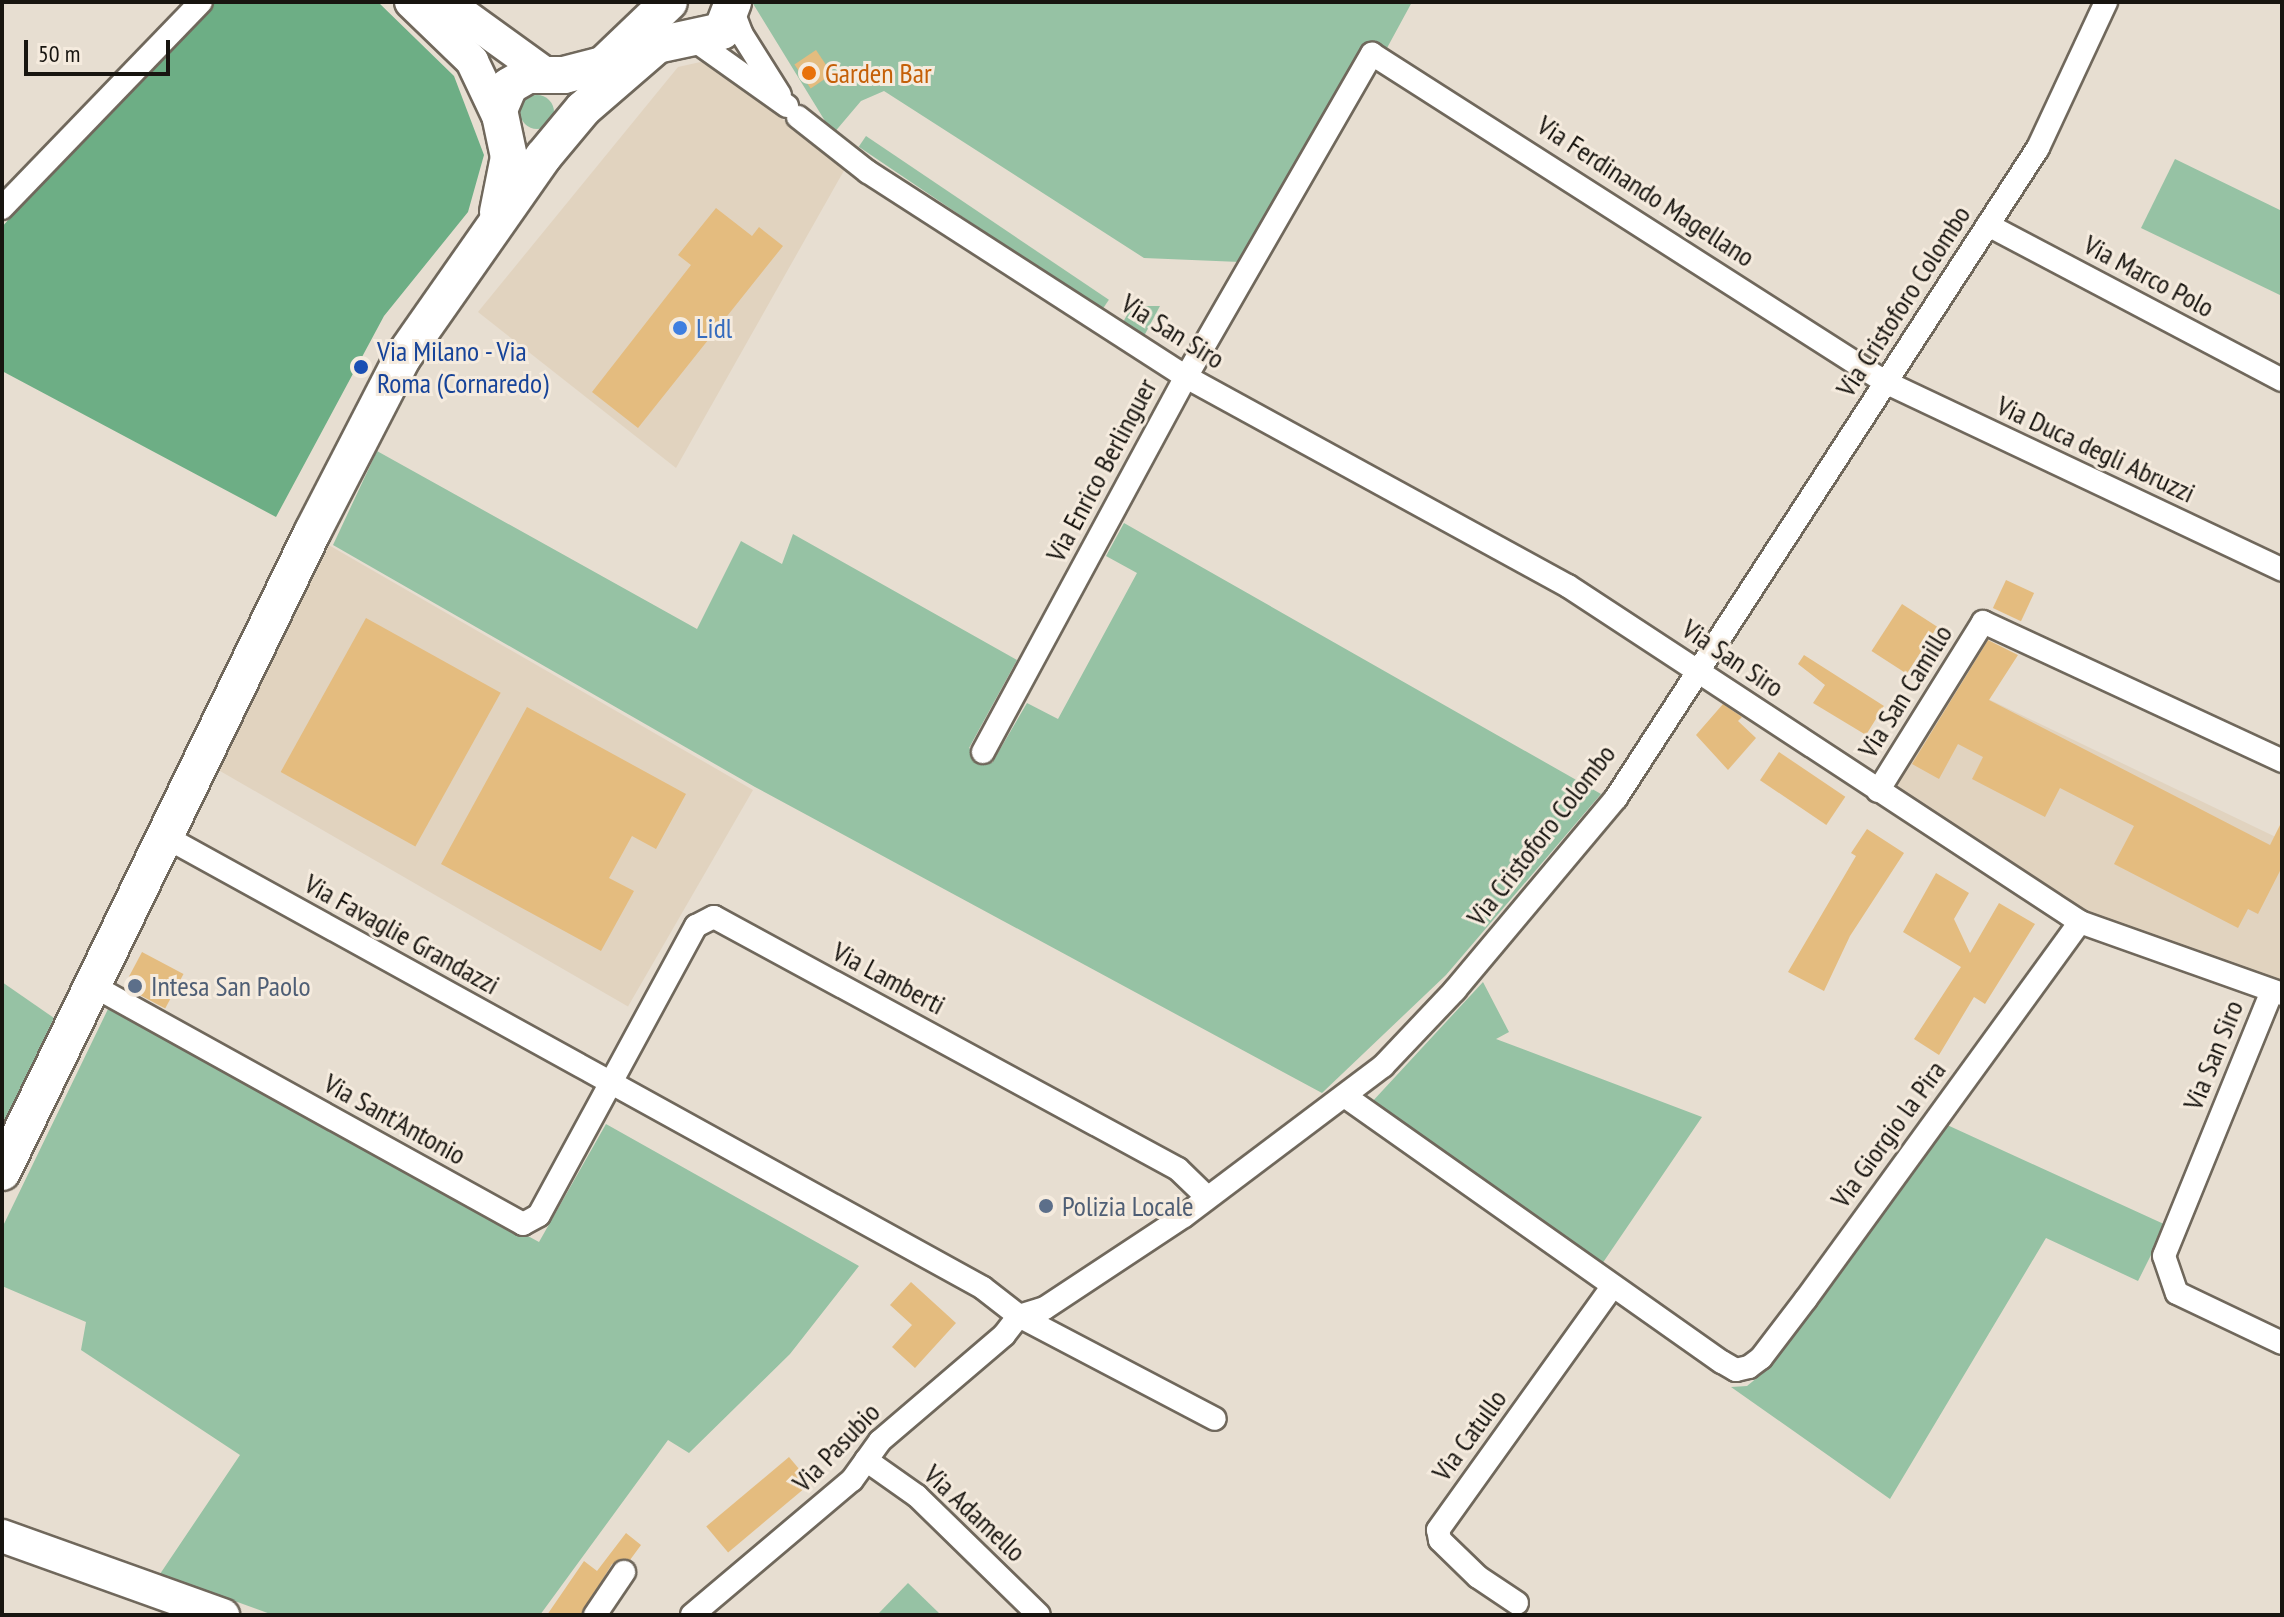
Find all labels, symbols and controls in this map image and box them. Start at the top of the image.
scale bar [28,24,174,74]
text: 50 m [38,38,80,69]
place label: Garden Bar [825,56,932,90]
marker: Garden Bar [800,64,818,82]
street label: Via Ferdinando Magellano [1531,108,1761,274]
street label: Via Cristoforo Colombo [1829,199,1977,403]
street label: Via Marco Polo [2078,228,2220,324]
street label: Via San Siro [1115,286,1231,376]
place label: Lidl [696,311,732,345]
marker: Lidl [671,319,689,337]
place label: Via Milano - Via Roma (Cornaredo) [377,334,549,400]
marker: Via Milano - Via Roma (Cornaredo) [352,358,370,376]
street label: Via Enrico Berlinguer [1039,373,1163,567]
street label: Via Duca degli Abruzzi [1991,388,2201,510]
street label: Via San Siro [1676,612,1790,704]
street label: Via San Camillo [1851,618,1959,764]
street label: Via Cristoforo Colombo [1460,738,1622,932]
street label: Via Favaglie Grandazzi [299,867,505,1001]
street label: Via Lamberti [827,934,951,1022]
place label: Intesa San Paolo [151,969,311,1003]
marker: Intesa San Paolo [126,977,144,995]
street label: Via San Siro [2176,995,2250,1115]
street label: Via Giorgio la Pira [1823,1054,1953,1214]
street label: Via Sant'Antonio [318,1066,472,1172]
place label: Polizia Locale [1062,1189,1194,1223]
marker: Polizia Locale [1037,1197,1055,1215]
street label: Via Catullo [1425,1383,1513,1487]
street label: Via Pasubio [785,1395,887,1499]
street label: Via Adamello [917,1457,1033,1569]

